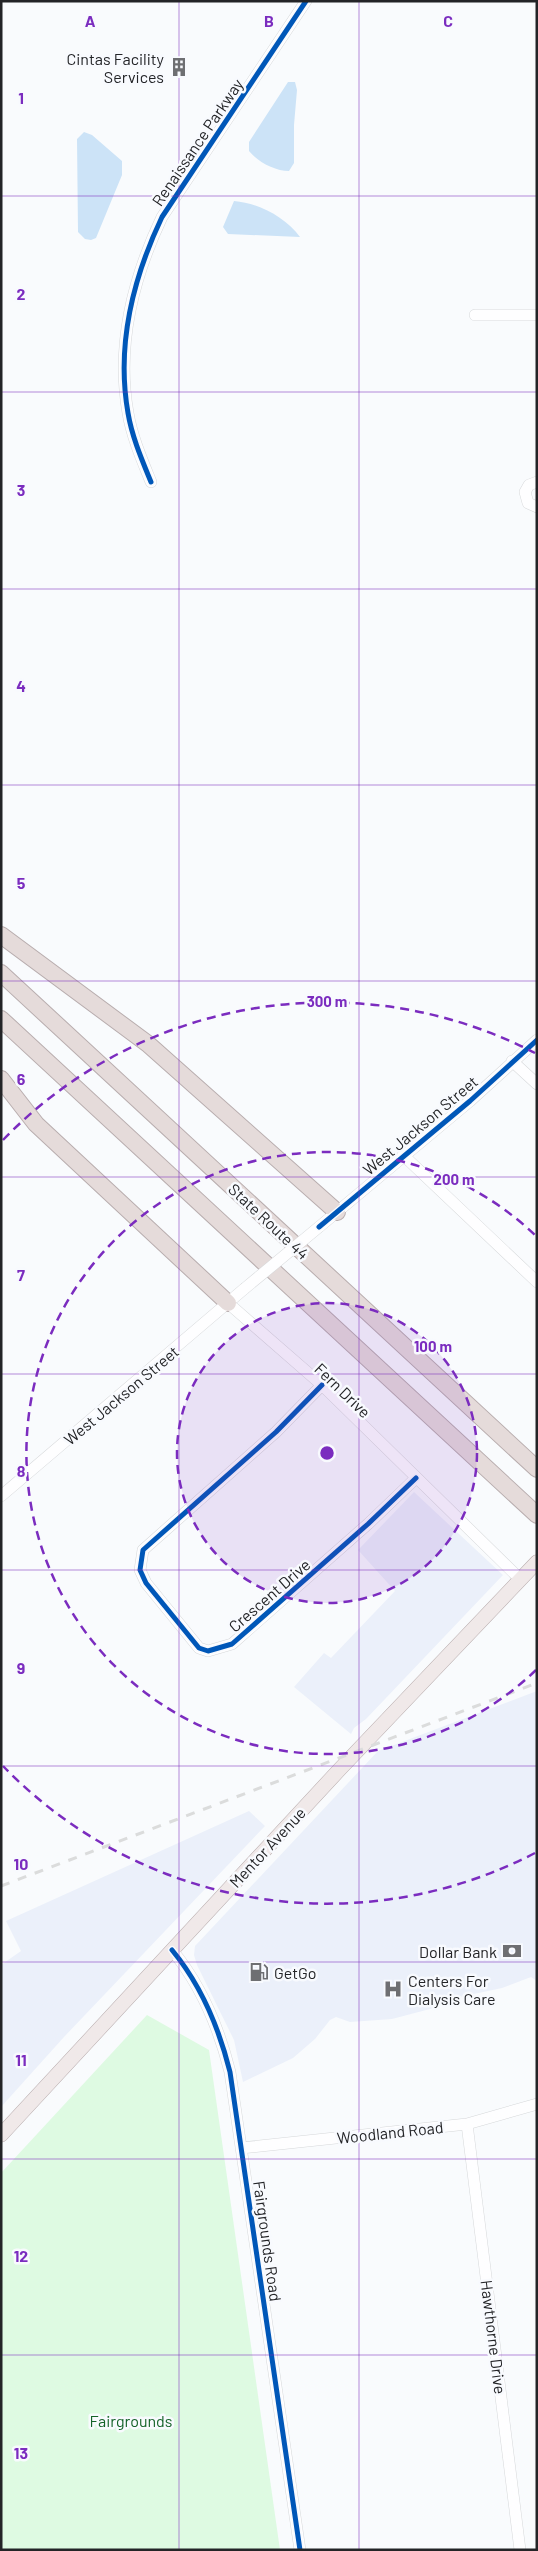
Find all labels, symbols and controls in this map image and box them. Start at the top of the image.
text: A [85,11,96,30]
text: B [264,11,274,30]
text: C [443,11,453,30]
place label: Cintas Facility Services [67,49,165,86]
building icon: Cintas Facility Services [168,56,190,78]
street label: Renaissance Parkway [147,74,247,209]
text: 1 [18,88,24,107]
text: 2 [17,284,26,303]
text: 3 [17,480,25,499]
text: 4 [16,676,26,695]
text: 5 [17,873,26,892]
text: 300 m [307,992,347,1010]
text: 6 [17,1069,26,1088]
street label: West Jackson Street [359,1071,481,1179]
text: 200 m [433,1170,475,1188]
street label: State Route 44 [225,1179,313,1263]
text: 7 [17,1265,25,1284]
text: 100 m [414,1337,452,1355]
street label: West Jackson Street [60,1341,182,1449]
street label: Fern Drive [311,1359,375,1421]
centre of rings [318,1444,336,1462]
text: 8 [17,1461,26,1480]
street label: Crescent Drive [224,1554,314,1636]
text: 9 [17,1658,25,1677]
street label: Mentor Avenue [225,1803,309,1891]
text: 10 [14,1854,28,1873]
bank icon: Dollar Bank [501,1940,523,1962]
place label: Dollar Bank [419,1942,497,1961]
fuel station icon: GetGo [248,1961,270,1983]
place label: GetGo [274,1963,317,1982]
place label: Centers For Dialysis Care [408,1971,495,2008]
hospital icon: Centers For Dialysis Care [382,1978,404,2000]
text: 11 [15,2050,27,2069]
street label: Woodland Road [336,2117,444,2147]
street label: Fairgrounds Road [250,2179,286,2303]
text: 12 [14,2246,28,2265]
street label: Hawthorne Drive [478,2279,510,2395]
park label: Fairgrounds [89,2411,173,2430]
text: 13 [14,2443,28,2462]

